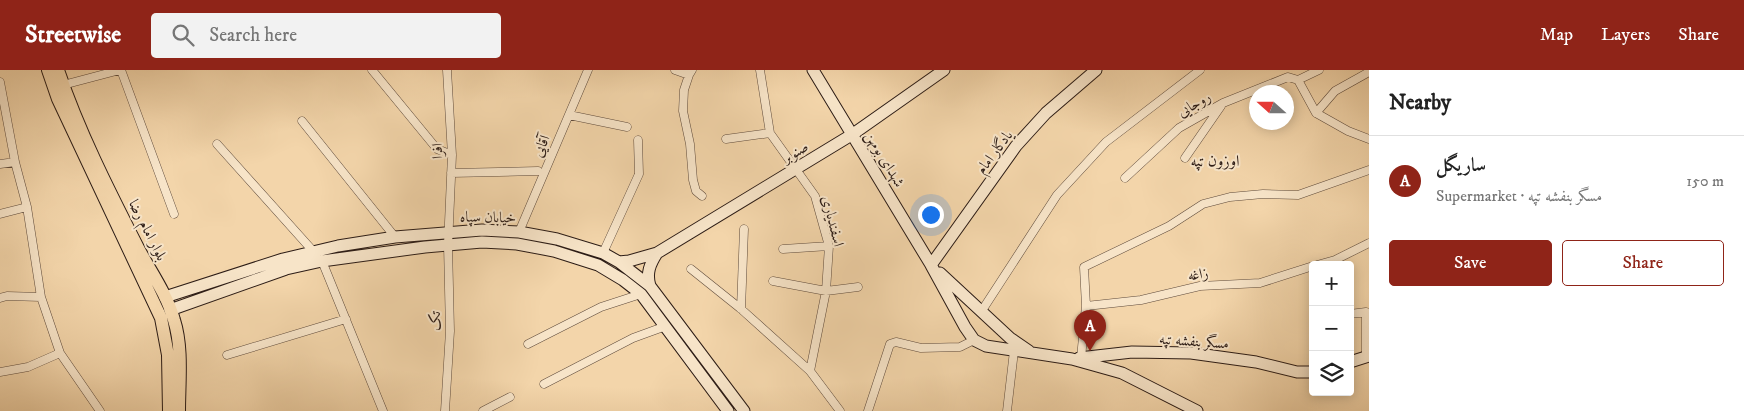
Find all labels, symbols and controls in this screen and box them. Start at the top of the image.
search box [151,13,501,58]
text: Streetwise [25,20,121,50]
icon: search [169,21,197,49]
text: Search here [209,24,297,47]
text: Map [1540,24,1573,46]
text: Layers [1601,24,1650,46]
text: Share [1678,24,1719,46]
north arrow [1249,85,1294,130]
street label: روجایی [1174,87,1214,122]
text: Nearby [1389,90,1451,116]
street label: یادگار امام [972,126,1020,180]
street label: شهدای بومهن [860,128,909,191]
street label: آقایی [528,131,555,160]
street label: صنوبر [777,137,812,169]
street label: افرا [428,143,447,159]
district label: اوزون تپه [1190,151,1240,171]
text: ساریگل [1436,154,1486,177]
text: A [1400,171,1410,191]
text: 150 m [1686,171,1724,191]
text: Supermarket · مسگر بنفشه تپه [1436,186,1602,206]
street label: اسفندیاری [817,194,848,249]
street label: بلوار امام رضا [121,196,171,266]
your location [918,202,944,228]
street label: خیابان سپاه [460,208,516,227]
button: Save [1389,240,1552,286]
button: Share [1562,240,1724,286]
map controls [1309,261,1354,396]
button: + [1309,261,1354,306]
street label: زاغه [1186,264,1210,285]
button: − [1309,306,1354,351]
pin: A [1074,310,1106,351]
street label: تک [426,311,445,331]
street label: مسگر بنفشه تپه [1158,330,1229,353]
button: layers [1309,351,1354,396]

